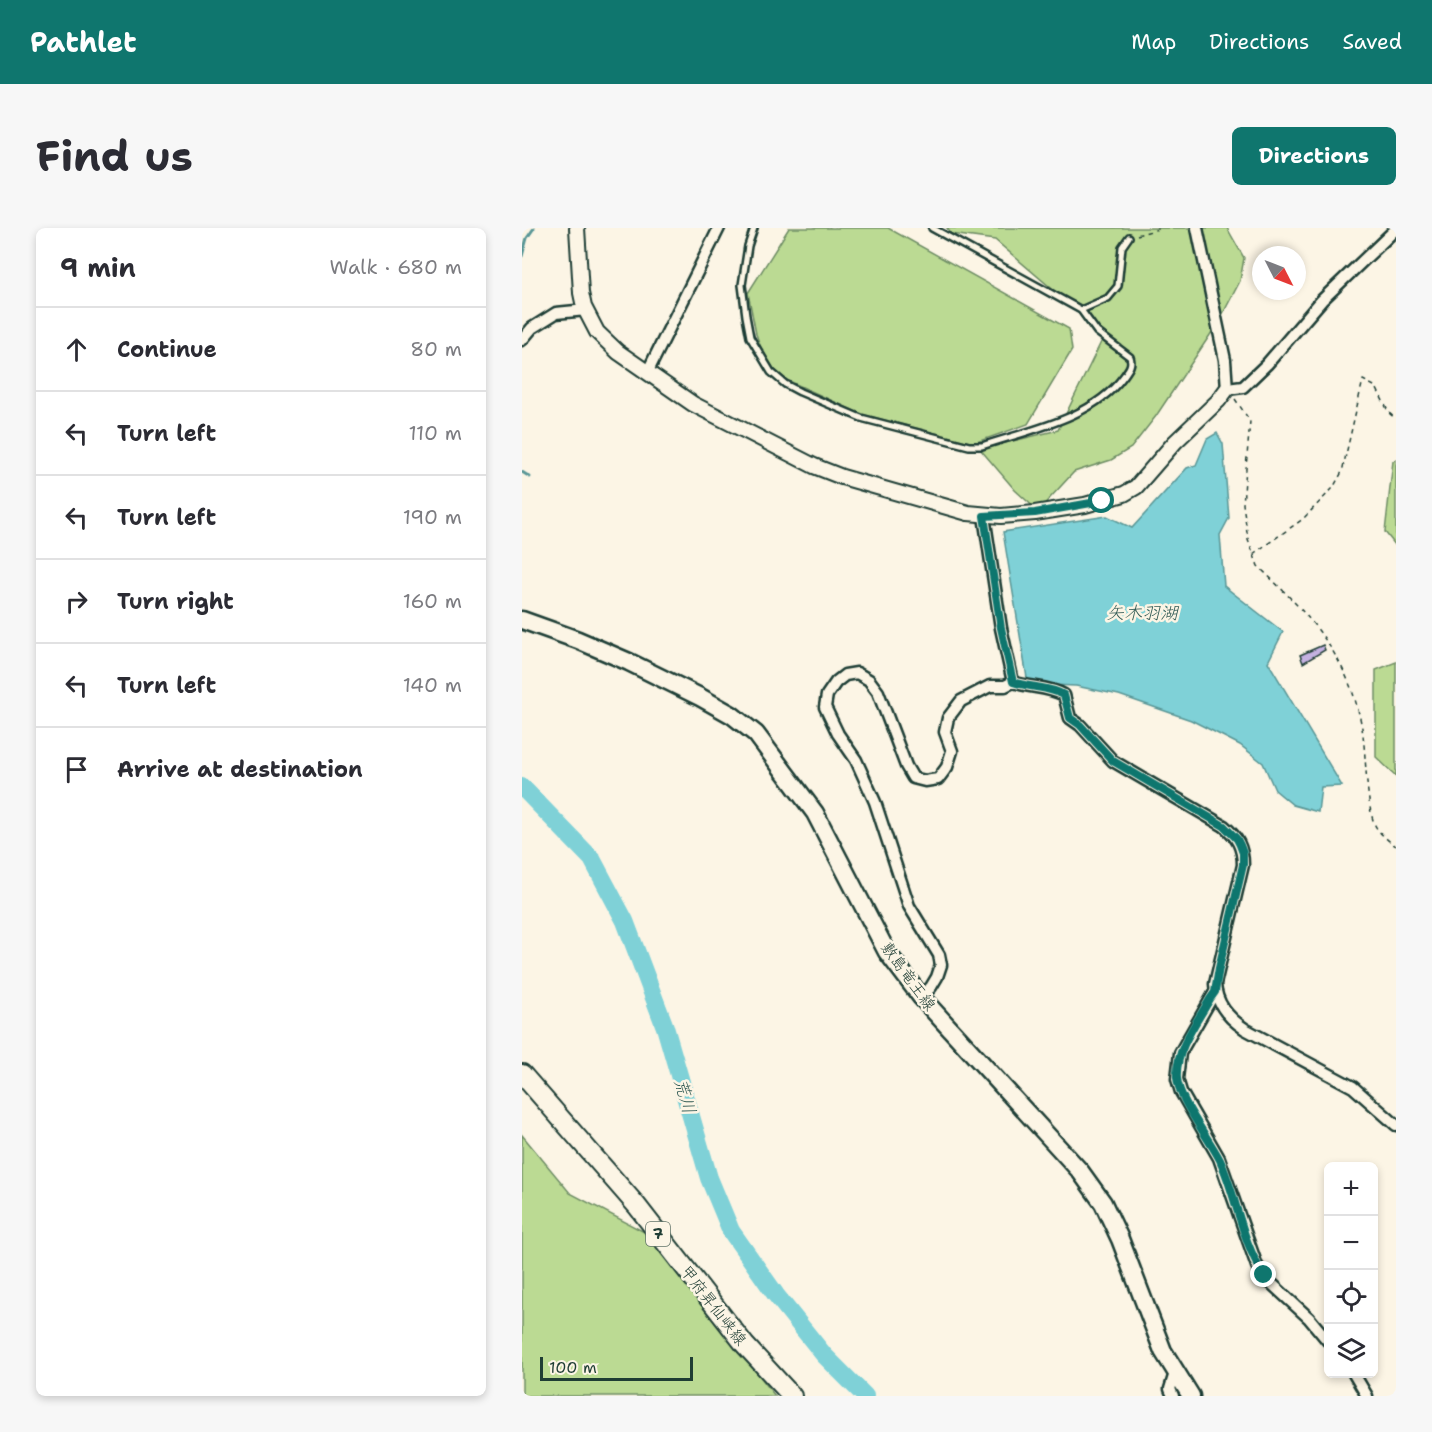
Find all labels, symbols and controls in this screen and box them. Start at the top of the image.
text: Pathlet [30,23,137,61]
text: Map [1131,28,1176,56]
text: Directions [1209,28,1309,56]
text: Saved [1342,28,1402,56]
button: Directions [1232,127,1396,185]
text: Find us [36,128,193,184]
north arrow [1252,246,1306,300]
text: 9 min [60,250,136,285]
text: Walk · 680 m [330,254,462,280]
icon: ahead [60,333,93,366]
text: Continue [117,335,217,364]
text: 80 m [410,336,462,362]
icon: left [60,417,93,450]
text: Turn left [117,419,216,448]
text: 110 m [408,420,462,446]
route start [1088,487,1114,513]
icon: left [60,501,93,534]
text: Turn left [117,503,216,532]
text: 190 m [403,504,462,530]
icon: right [60,585,93,618]
text: Turn right [117,587,234,616]
text: 160 m [403,588,462,614]
water label: 矢木羽湖 [1106,601,1180,625]
icon: left [60,669,93,702]
text: Turn left [117,671,216,700]
text: 140 m [403,672,462,698]
icon: arrive [60,753,93,786]
text: Arrive at destination [117,755,363,784]
street label: 敷島竜王線 [877,938,941,1015]
water label: 荒川 [669,1075,701,1117]
map controls [1324,1162,1378,1378]
button: + [1324,1162,1378,1216]
button: − [1324,1216,1378,1270]
road number: 7 [646,1222,670,1246]
street label: 甲府昇仙峡線 [676,1261,751,1350]
route end [1250,1261,1276,1287]
button: locate [1324,1270,1378,1324]
button: layers [1324,1324,1378,1378]
scale bar [540,1354,693,1382]
text: 100 m [549,1357,597,1378]

